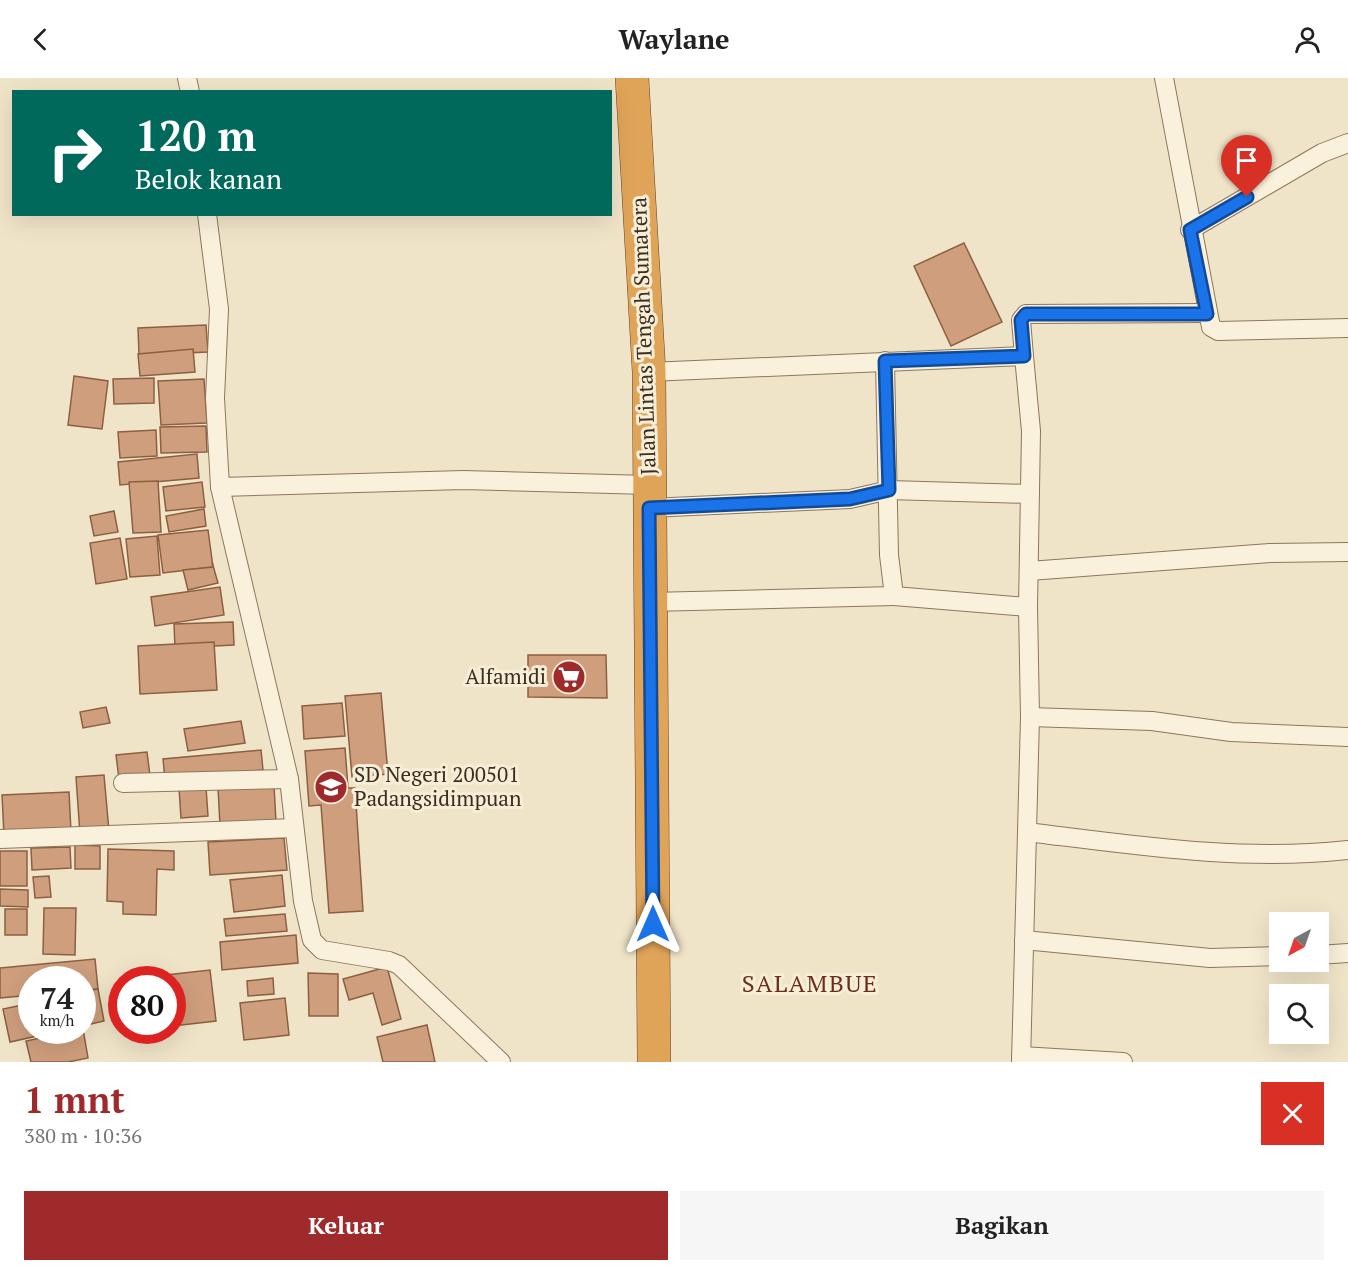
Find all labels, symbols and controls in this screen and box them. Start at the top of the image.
text: Waylane [618,21,730,57]
icon: back [24,23,57,56]
icon: person [1291,23,1324,56]
text: 120 m [135,107,256,163]
icon: right [36,114,114,192]
pin [1221,135,1272,197]
icon: arrive [1230,144,1263,177]
text: Belok kanan [135,161,282,197]
street label: Jalan Lintas Tengah Sumatera [624,196,662,475]
supermarket icon: Alfamidi [551,659,587,695]
place label: Alfamidi [465,662,546,690]
place label: SD Negeri 200501 Padangsidimpuan [354,760,522,812]
school or university icon: SD Negeri 200501 Padangsidimpuan [313,769,349,805]
position arrow [621,892,685,956]
north arrow [1269,912,1329,972]
map controls [1269,912,1329,1044]
speed limit sign: 80 [108,966,186,1044]
district label: SALAMBUE [742,967,878,999]
text: 74 [40,978,74,1018]
button: search [1269,984,1329,1044]
text: km/h [40,1010,74,1030]
text: 1 mnt [24,1076,125,1123]
button: close [1261,1082,1324,1145]
text: 380 m · 10:36 [24,1122,142,1149]
button: Keluar [24,1191,668,1260]
button: Bagikan [680,1191,1324,1260]

